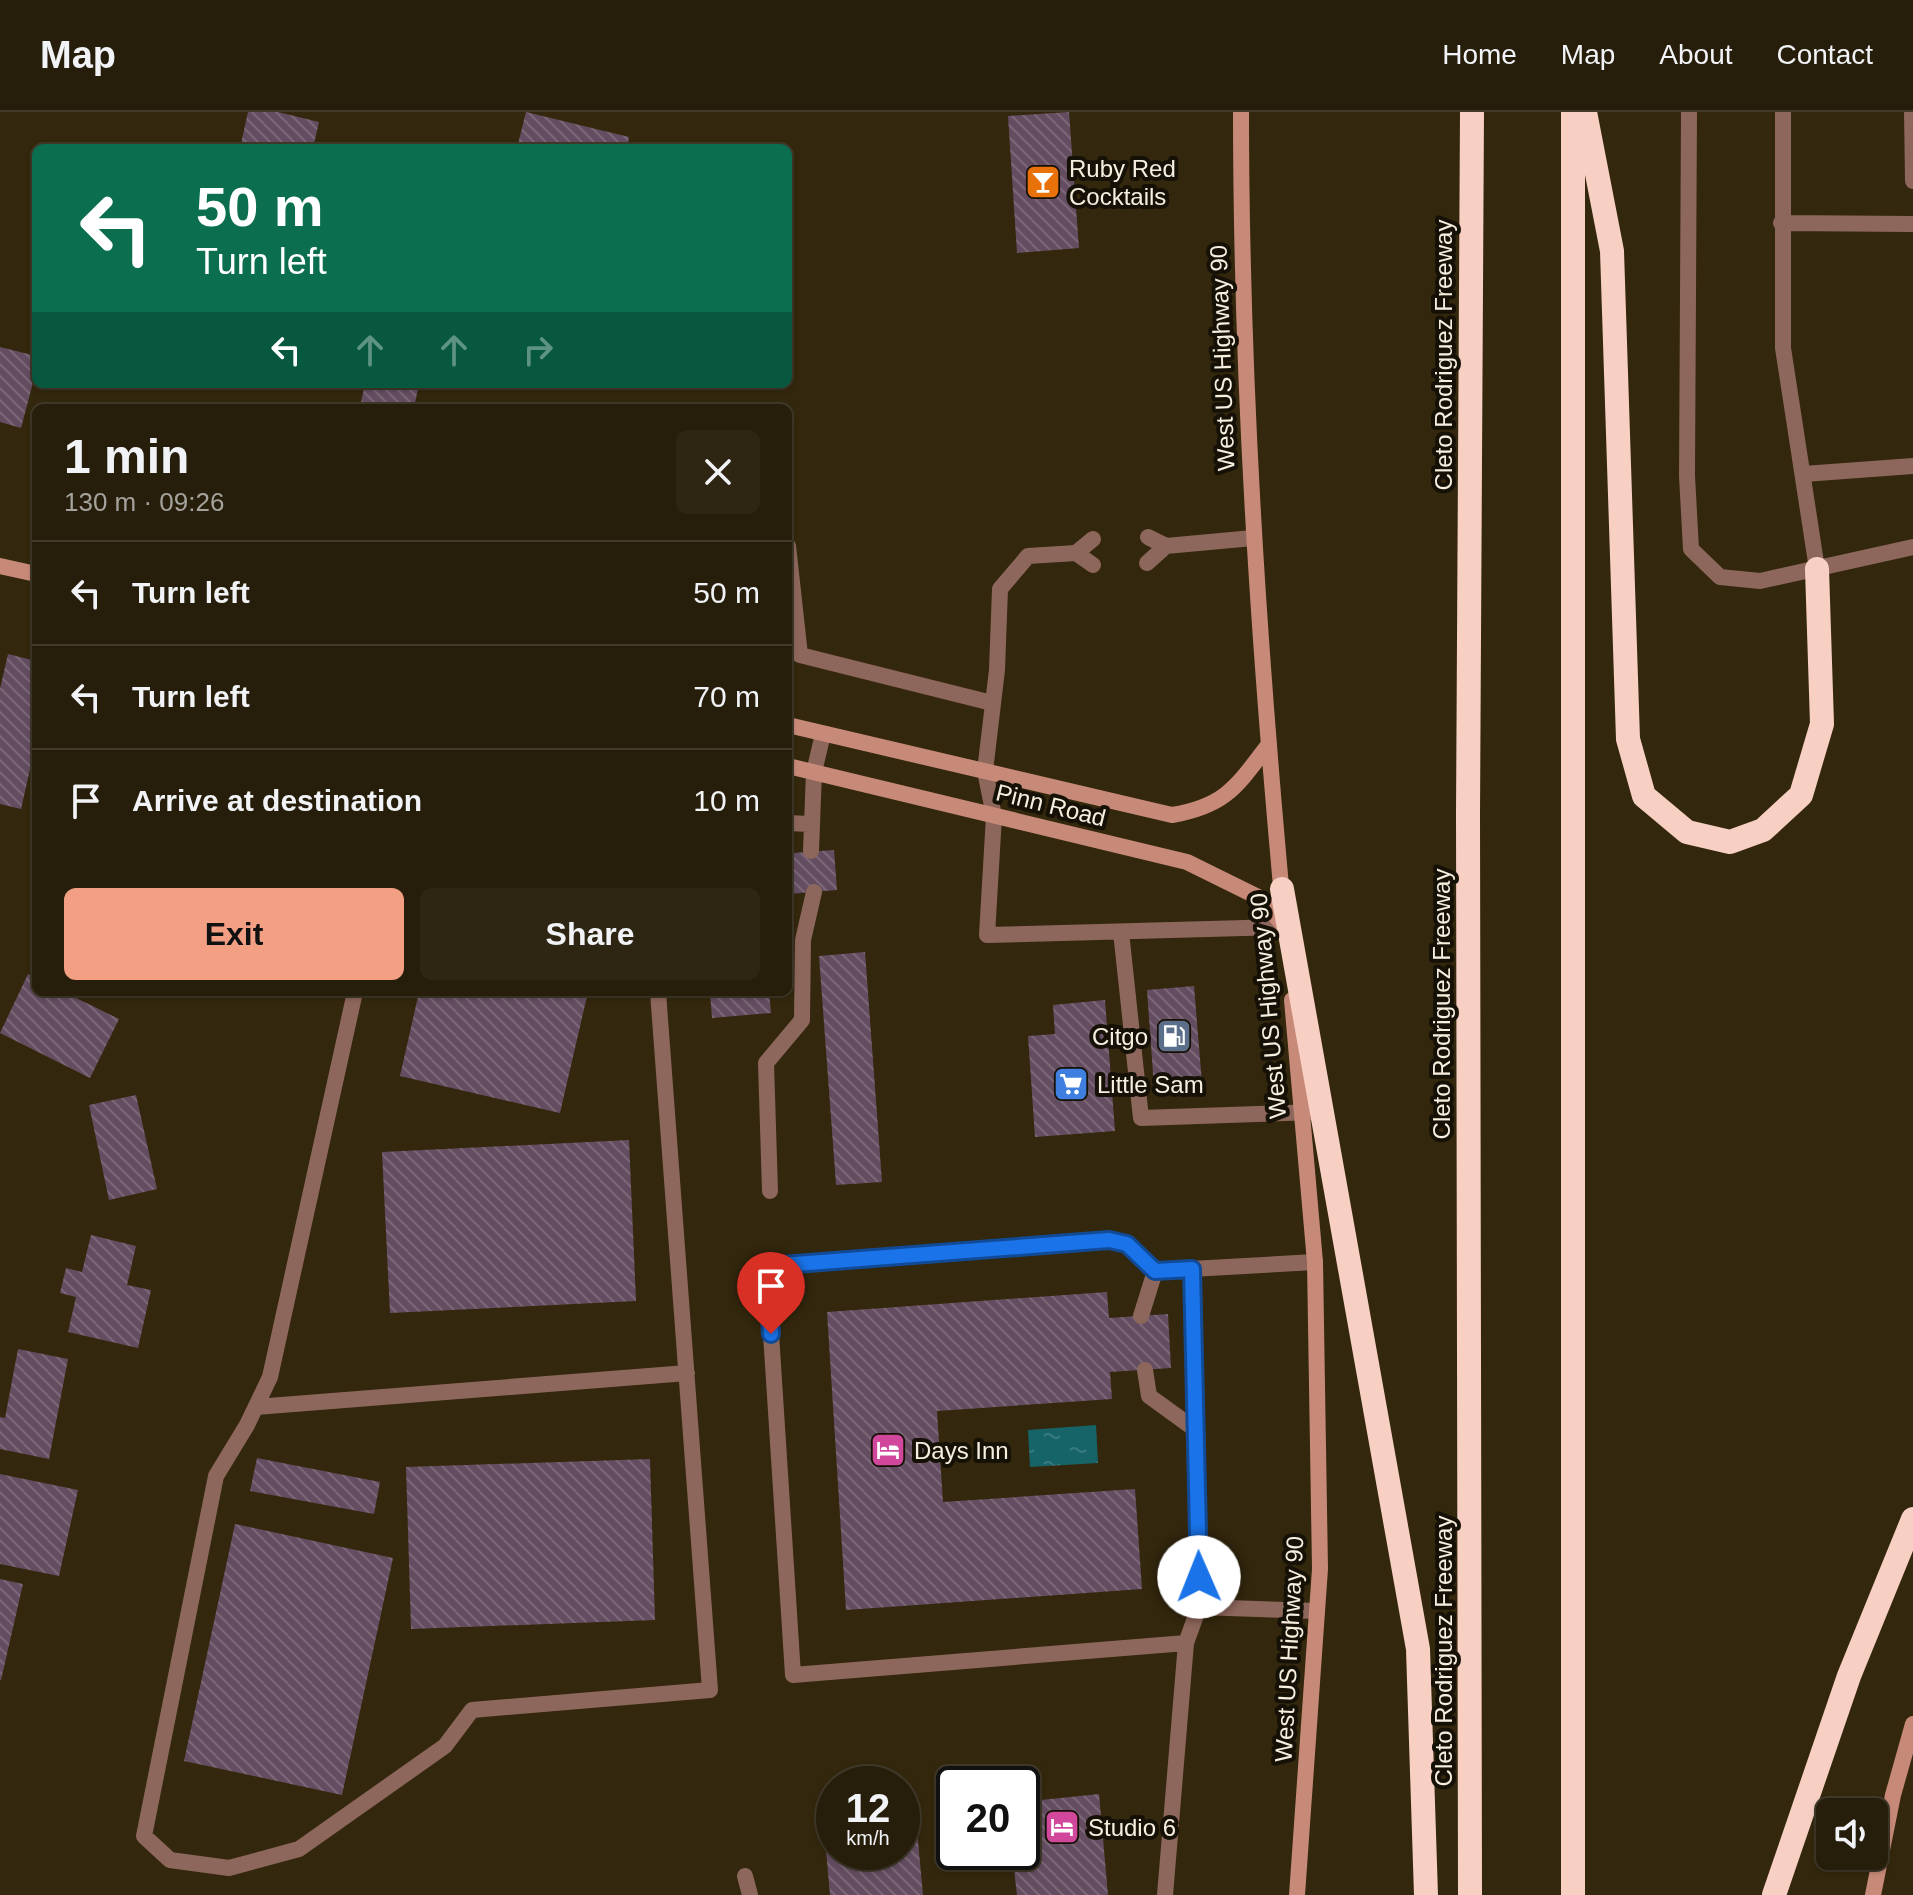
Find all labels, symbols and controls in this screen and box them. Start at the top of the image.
text: Map [40,34,116,76]
text: Home [1442,39,1517,70]
text: Map [1561,39,1615,70]
text: About [1659,39,1733,70]
text: Contact [1777,39,1873,70]
place label: Ruby Red Cocktails [1069,155,1176,210]
bar icon: Ruby Red Cocktails [1024,163,1062,201]
text: 50 m [196,175,324,238]
icon: left [64,176,168,280]
street label: Cleto Rodriguez Freeway [1430,220,1457,490]
text: Turn left [196,241,327,282]
street label: West US Highway 90 [1205,244,1239,472]
icon: left [264,328,308,372]
icon: ahead [348,328,392,372]
icon: ahead [432,328,476,372]
icon: right [516,328,560,372]
text: 1 min [64,430,189,483]
button: close [676,430,760,514]
text: 130 m · 09:26 [64,487,224,517]
icon: left [64,571,108,615]
text: Turn left [132,576,250,609]
text: 50 m [693,576,760,609]
icon: left [64,675,108,719]
text: Turn left [132,680,250,713]
text: 70 m [693,680,760,713]
street label: Pinn Road [993,778,1109,832]
icon: arrive [64,779,108,823]
text: Arrive at destination [132,784,422,817]
text: 10 m [693,784,760,817]
street label: Cleto Rodriguez Freeway [1428,869,1455,1139]
button: Exit [64,888,404,980]
button: Share [420,888,760,980]
street label: West US Highway 90 [1245,892,1291,1120]
fuel station icon: Citgo [1155,1017,1193,1055]
place label: Citgo [1092,1023,1148,1050]
supermarket icon: Little Sam [1052,1065,1090,1103]
place label: Little Sam [1097,1071,1204,1098]
pin [737,1252,805,1334]
icon: arrive [749,1264,793,1308]
hotel icon: Days Inn [869,1431,907,1469]
place label: Days Inn [914,1437,1009,1464]
street label: Cleto Rodriguez Freeway [1430,1516,1457,1786]
position arrow [1157,1535,1241,1619]
street label: West US Highway 90 [1270,1535,1308,1763]
speed limit sign: 20 [936,1766,1040,1870]
text: 12 [846,1786,890,1830]
map controls [1816,1798,1888,1870]
button: sound [1816,1798,1888,1870]
hotel icon: Studio 6 [1043,1808,1081,1846]
place label: Studio 6 [1088,1814,1176,1841]
text: km/h [846,1827,890,1849]

